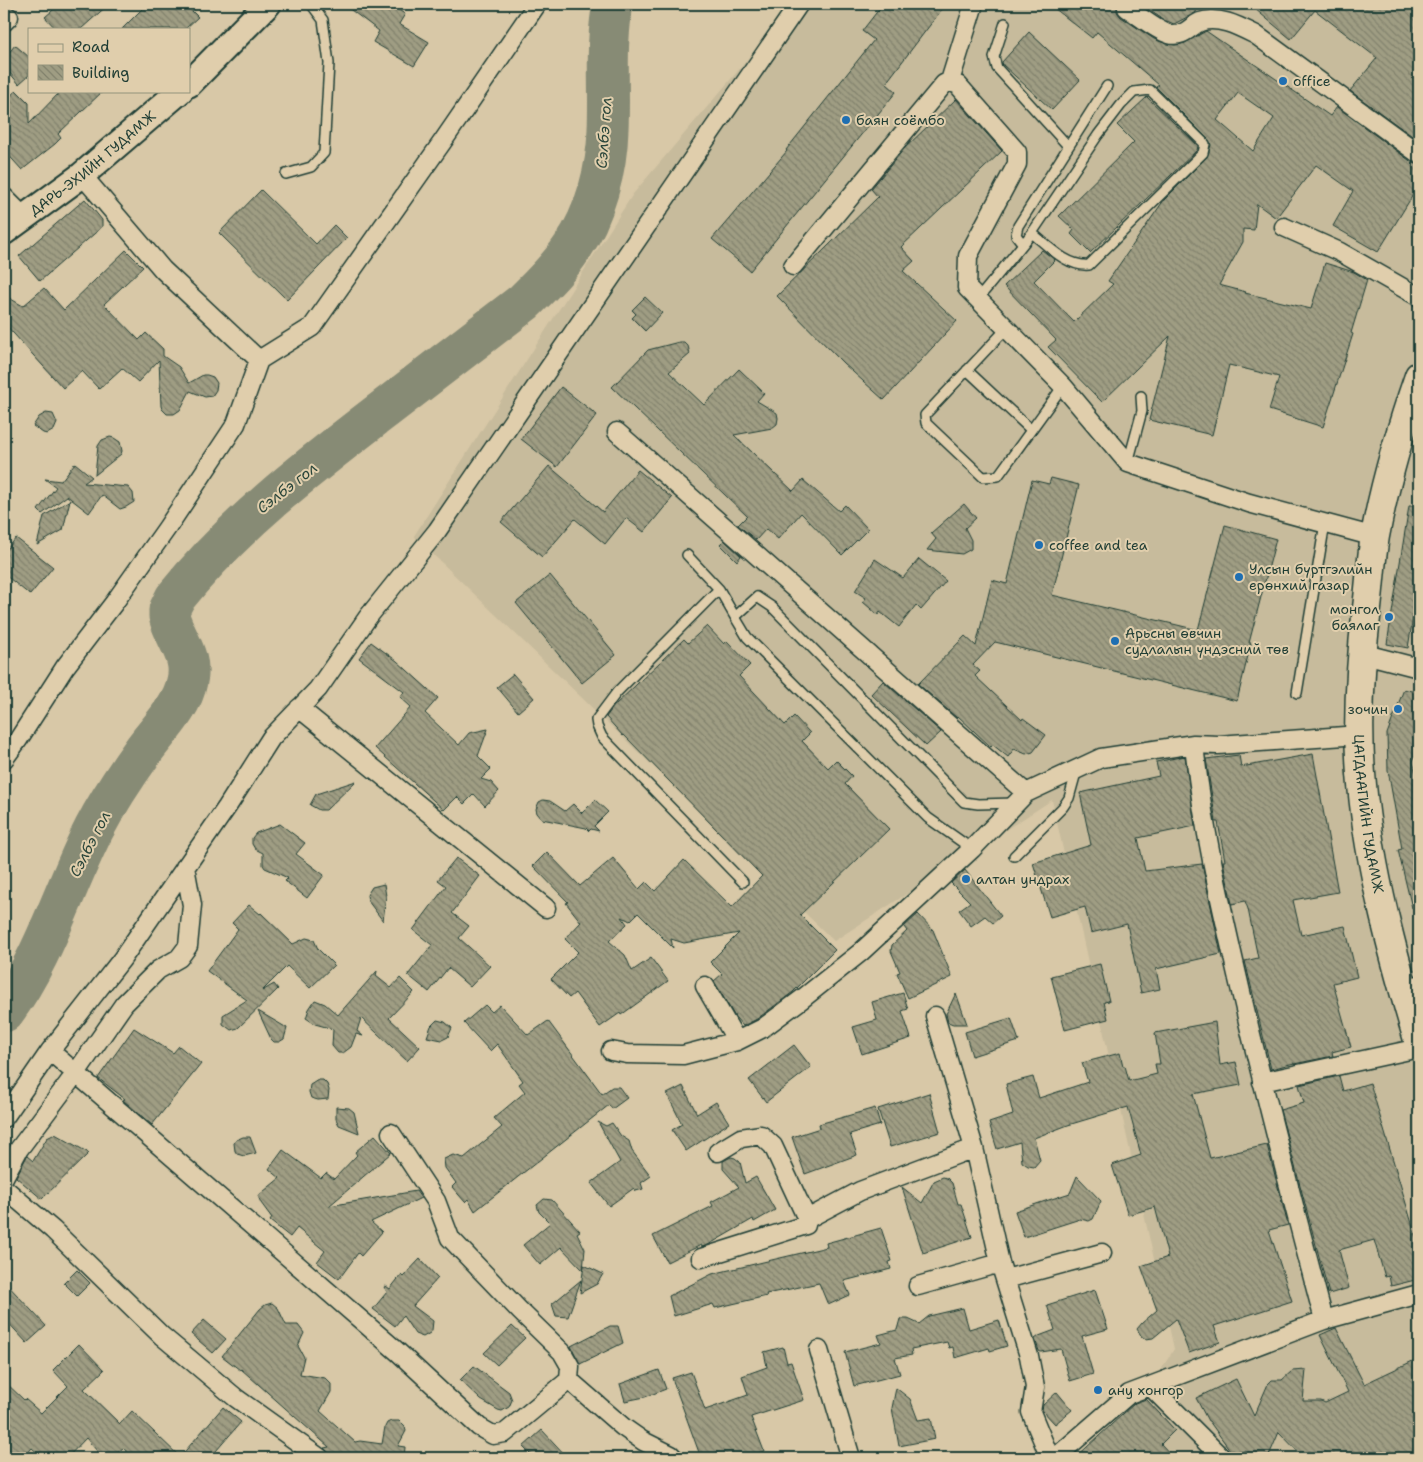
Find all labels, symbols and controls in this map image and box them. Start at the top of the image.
legend [28,28,190,92]
text: Road [72,37,110,57]
text: Building [72,63,129,83]
place label: office [1293,72,1331,90]
marker: office [1277,75,1289,87]
water label: Сэлбэ гол [592,97,616,169]
street label: ДАРЬ-ЭХИЙН ГУДАМЖ [26,107,160,220]
place label: баян соёмбо [856,111,945,129]
marker: баян соёмбо [840,114,852,126]
water label: Сэлбэ гол [253,458,321,518]
place label: coffee and tea [1049,536,1148,554]
marker: coffee and tea [1033,539,1045,551]
place label: Улсын бүртгэлийн ерөнхий газар [1249,560,1372,594]
marker: Улсын бүртгэлийн ерөнхий газар [1233,571,1245,583]
place label: монгол баялаг [1330,600,1380,634]
marker: монгол баялаг [1383,611,1395,623]
place label: Арьсны өвчин судлалын үндэсний төв [1125,624,1289,658]
marker: Арьсны өвчин судлалын үндэсний төв [1109,635,1121,647]
place label: зочин [1348,700,1388,718]
marker: зочин [1392,703,1404,715]
street label: ЦАГДААГИЙН ГУДАМЖ [1350,734,1388,895]
water label: Сэлбэ гол [65,808,115,880]
place label: алтан ундрах [976,870,1069,888]
marker: алтан ундрах [960,873,972,885]
place label: ану хонгор [1108,1381,1184,1399]
marker: ану хонгор [1092,1384,1104,1396]

